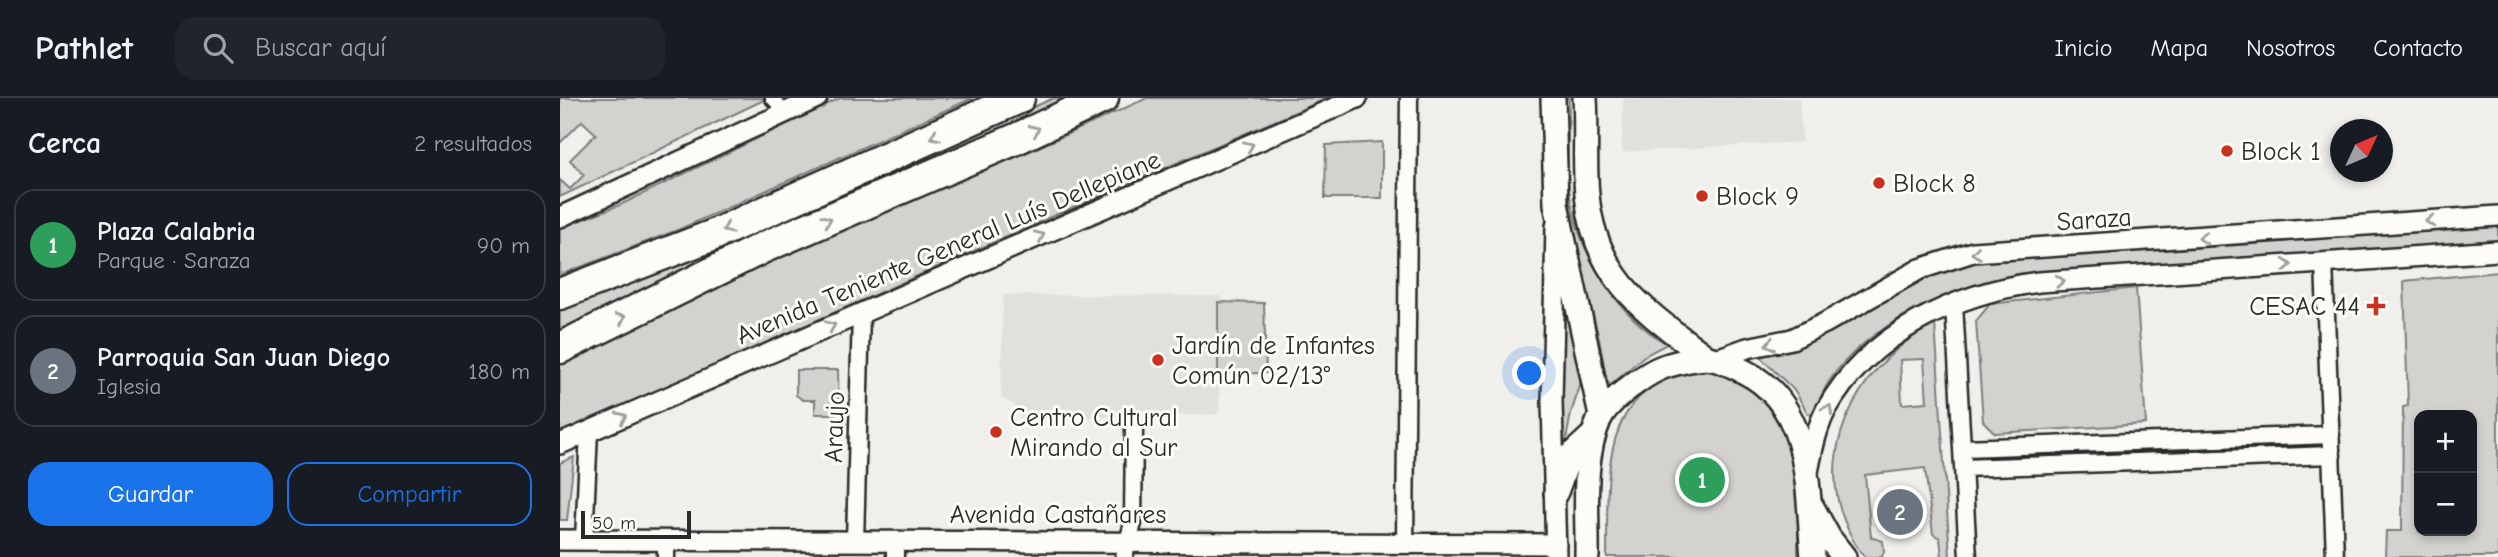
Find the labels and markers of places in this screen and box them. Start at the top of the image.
place label: Block 1 [2241,137,2321,167]
marker: Block 1 [2219,143,2235,159]
place label: Block 8 [1893,169,1976,199]
marker: Block 8 [1871,175,1887,191]
place label: Block 9 [1716,182,1799,212]
marker: Block 9 [1694,188,1710,204]
place label: CESAC 44 [2249,292,2360,322]
marker: CESAC 44 [2366,296,2386,316]
place label: Jardín de Infantes Común 02/13° [1172,331,1375,391]
marker: Jardín de Infantes Común 02/13° [1150,352,1166,368]
place label: Centro Cultural Mirando al Sur [1010,403,1178,463]
marker: Centro Cultural Mirando al Sur [988,424,1004,440]
pin: 1 [1679,454,1725,506]
pin: 2 [1877,486,1923,538]

